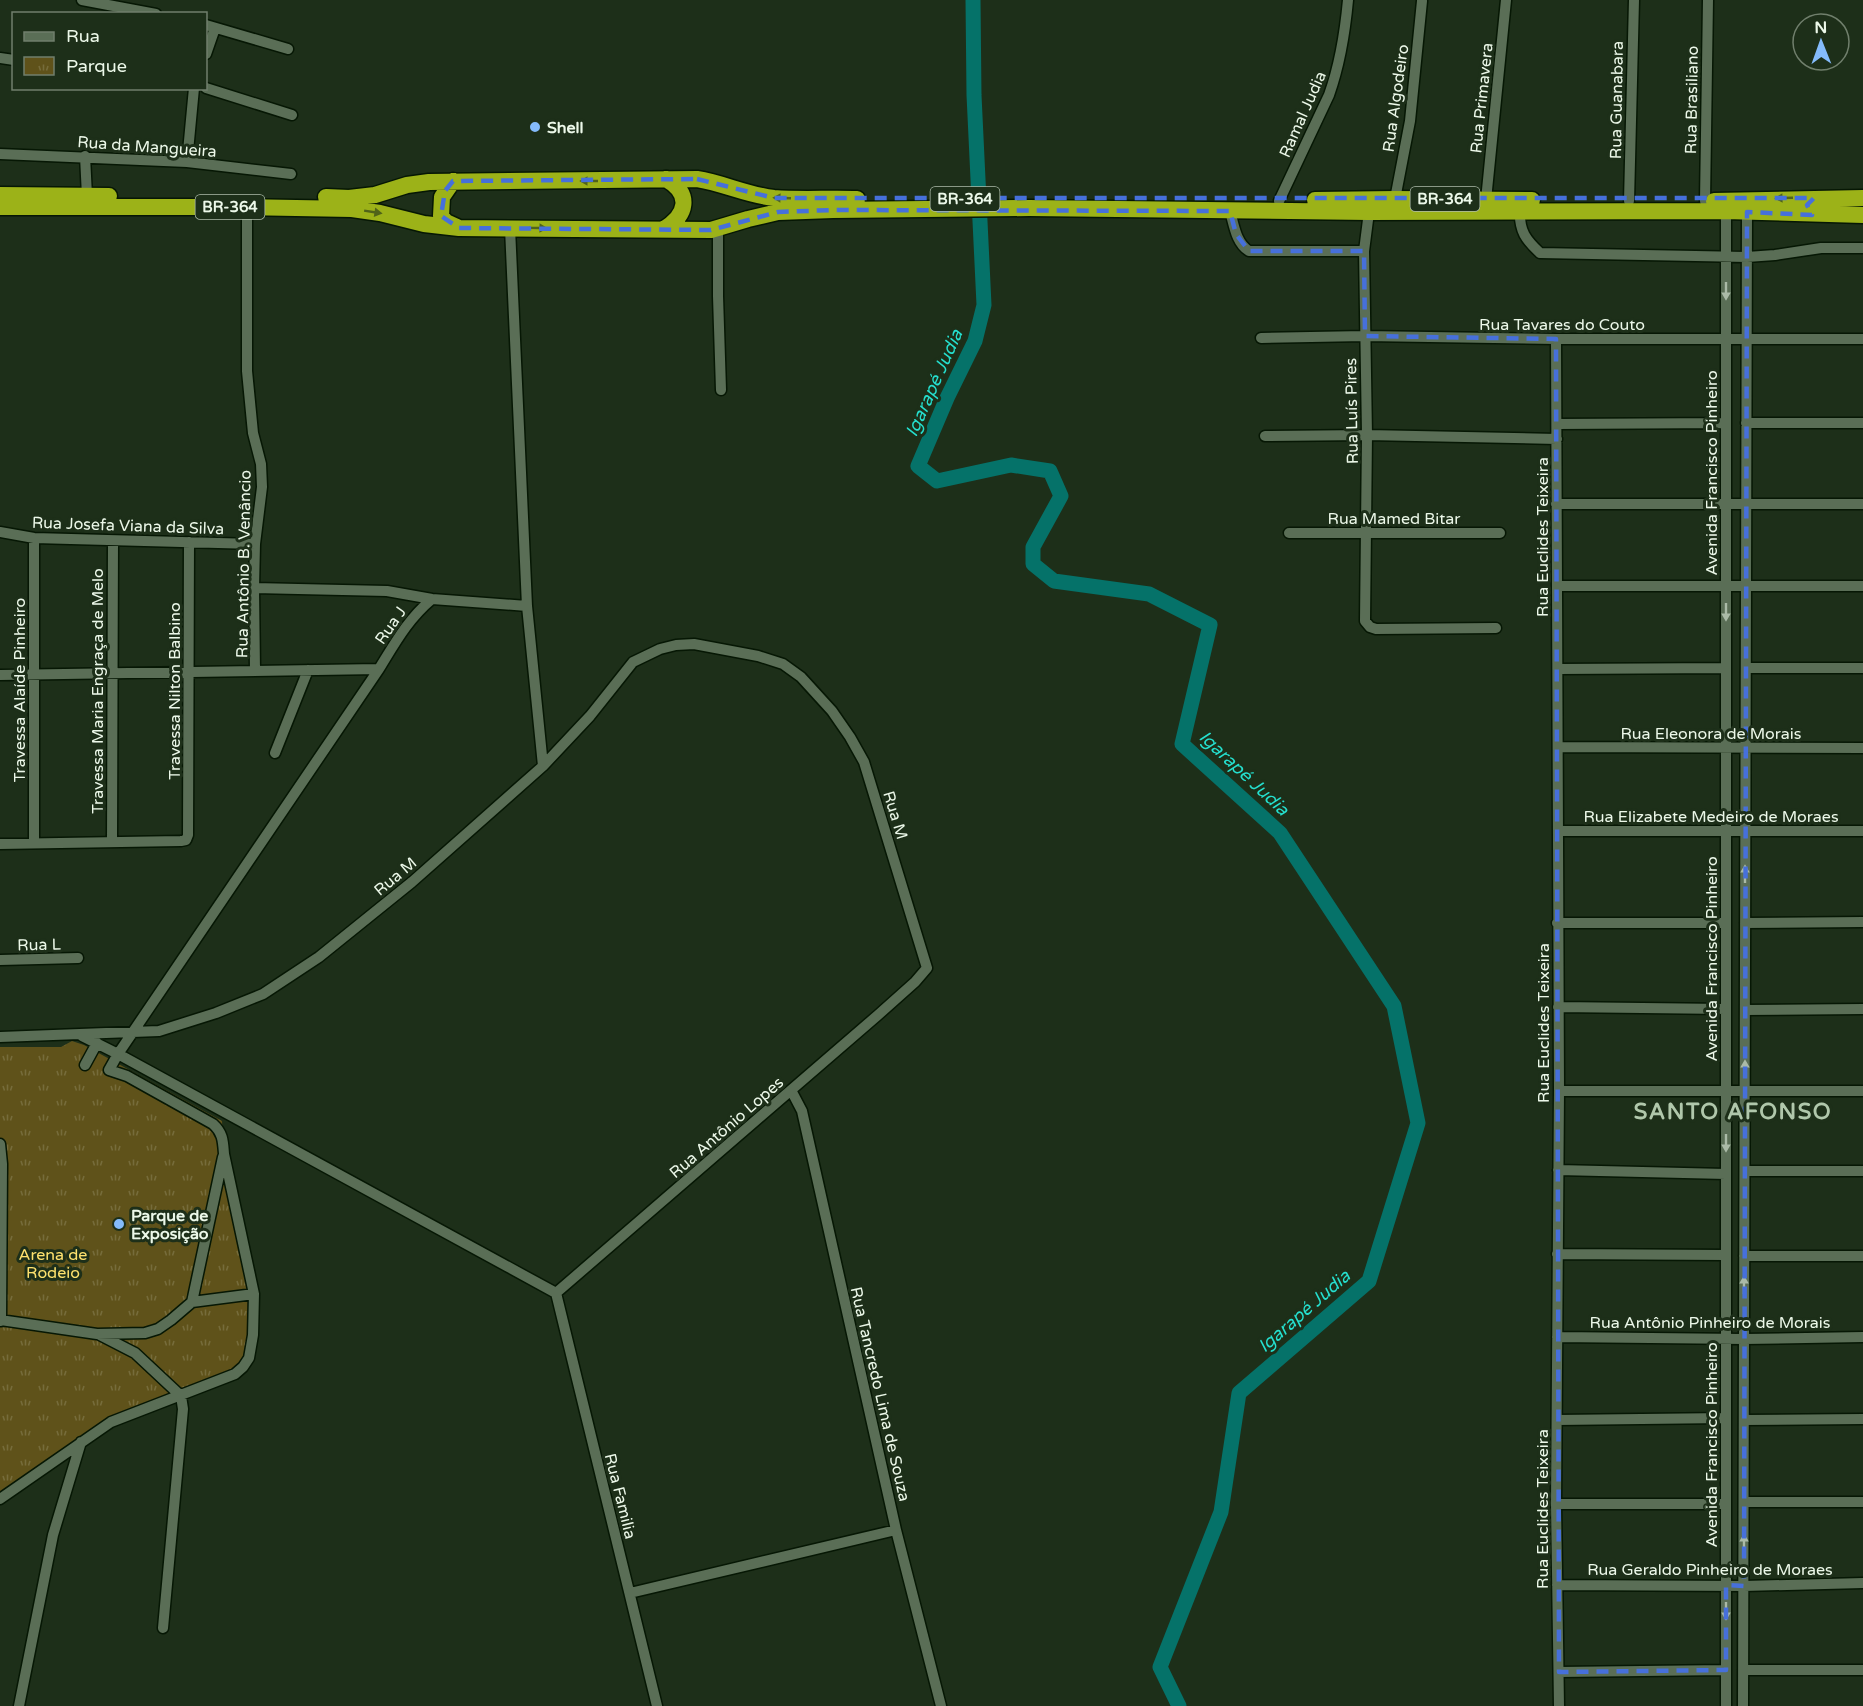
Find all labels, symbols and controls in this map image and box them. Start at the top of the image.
legend [12,12,207,90]
north arrow [1791,12,1851,72]
text: N [1814,18,1827,38]
text: Rua [66,25,100,47]
street label: Rua Guanabara [1606,41,1628,159]
street label: Rua Primavera [1466,42,1498,154]
street label: Rua Algodeiro [1379,43,1413,153]
street label: Rua Brasiliano [1681,46,1703,154]
text: Parque [66,55,127,77]
street label: Ramal Judia [1275,68,1331,161]
place label: Shell [547,118,584,138]
marker: Shell [528,120,542,134]
street label: Rua da Mangueira [77,132,217,162]
one-way arrow [579,176,598,186]
road number: BR-364 [930,187,1000,211]
road number: BR-364 [1410,187,1480,211]
one-way arrow [772,193,791,202]
one-way arrow [1774,194,1793,203]
road number: BR-364 [196,195,264,219]
one-way arrow [364,208,383,217]
one-way arrow [529,223,548,233]
one-way arrow [1721,281,1731,300]
street label: Rua Tavares do Couto [1479,315,1645,335]
water label: Igarapé Judia [901,325,968,440]
street label: Rua Luís Pires [1341,358,1363,464]
street label: Avenida Francisco Pinheiro [1702,370,1722,576]
street label: Rua Euclides Teixeira [1533,457,1553,617]
street label: Rua Antônio B. Venâncio [232,470,256,658]
street label: Rua Mamed Bitar [1328,509,1461,529]
street label: Rua Josefa Viana da Silva [32,513,224,539]
street label: Travessa Maria Engraça de Melo [88,568,108,814]
street label: Travessa Alaíde Pinheiro [10,598,30,782]
street label: Travessa Nilton Balbino [165,602,185,780]
one-way arrow [1721,602,1731,621]
street label: Rua J [371,603,411,648]
street label: Rua Eleonora de Morais [1620,724,1802,744]
water label: Igarapé Judia [1194,726,1294,821]
street label: Rua M [878,789,912,842]
street label: Rua Elizabete Medeiro de Moraes [1583,807,1839,827]
street label: Rua M [370,853,421,900]
street label: Avenida Francisco Pinheiro [1702,856,1722,1062]
one-way arrow [1740,864,1750,883]
street label: Rua L [17,935,61,955]
street label: Rua Euclides Teixeira [1534,943,1554,1103]
one-way arrow [1740,1059,1750,1078]
street label: Rua Antônio Lopes [665,1073,788,1183]
district label: SANTO AFONSO [1634,1099,1832,1125]
one-way arrow [1721,1133,1731,1152]
place label: Parque de Exposição [131,1206,209,1244]
marker: Parque de Exposição [112,1217,126,1231]
park label: Arena de Rodeio [19,1245,87,1283]
water label: Igarapé Judia [1253,1264,1355,1357]
one-way arrow [1739,1275,1749,1294]
street label: Rua Tancredo Lima de Souza [846,1285,914,1503]
street label: Rua Antônio Pinheiro de Morais [1590,1313,1831,1333]
street label: Avenida Francisco Pinheiro [1702,1342,1722,1548]
street label: Rua Euclides Teixeira [1533,1429,1553,1589]
street label: Rua Familia [600,1451,640,1541]
one-way arrow [1739,1533,1749,1552]
street label: Rua Geraldo Pinheiro de Moraes [1587,1560,1833,1580]
one-way arrow [1721,1601,1731,1620]

